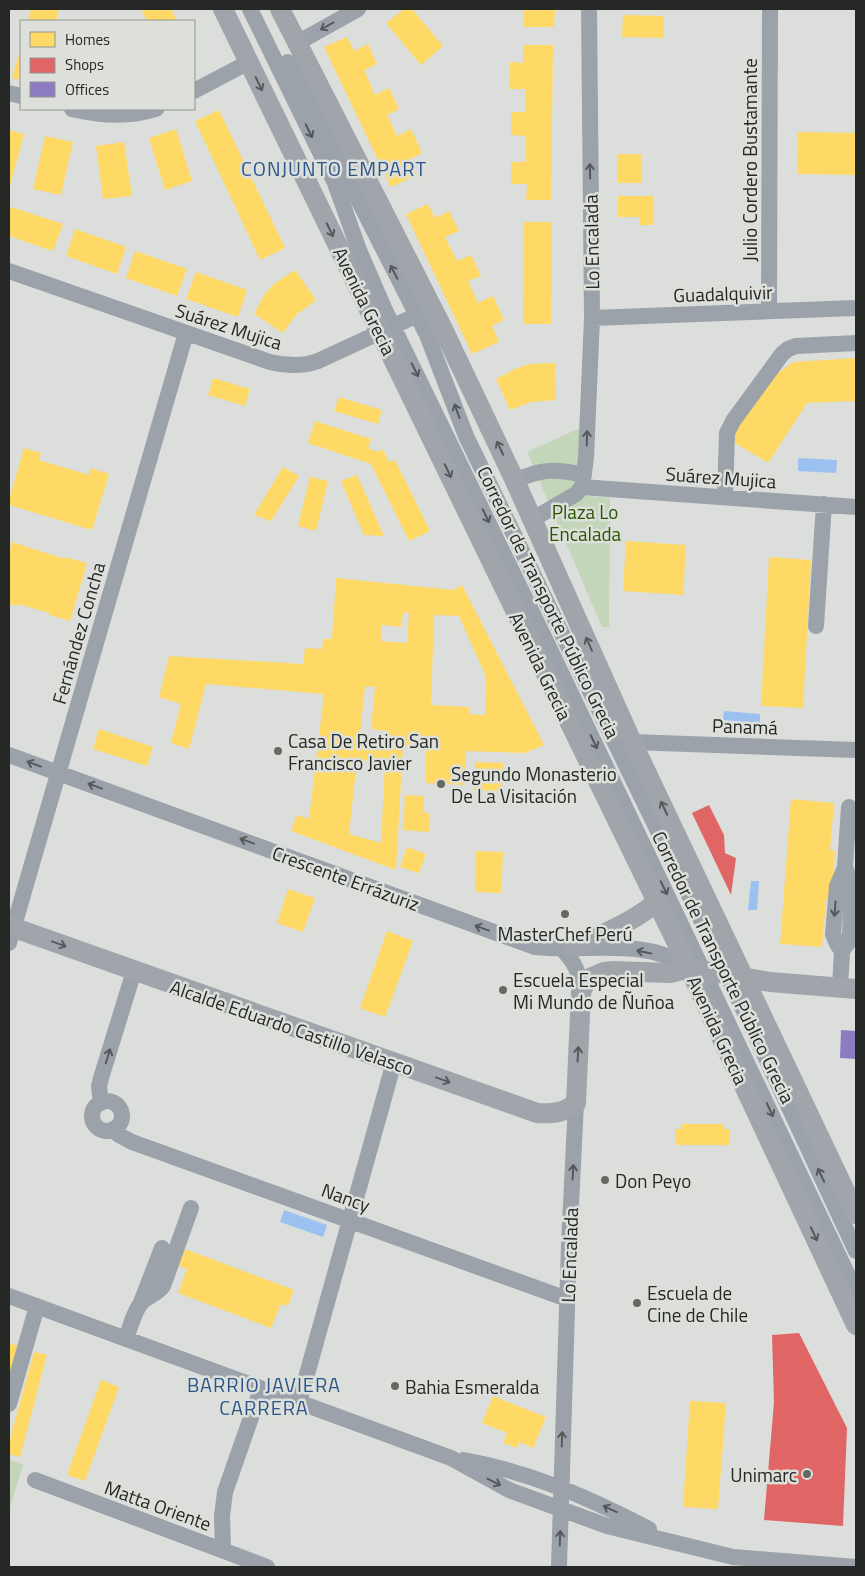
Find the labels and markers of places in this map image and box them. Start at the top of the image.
place label: Casa De Retiro San Francisco Javier [288,726,439,777]
marker: Casa De Retiro San Francisco Javier [272,745,284,757]
place label: Segundo Monasterio De La Visitación [451,759,617,810]
marker: Segundo Monasterio De La Visitación [435,778,447,790]
marker: MasterChef Perú [559,908,571,920]
place label: MasterChef Perú [497,919,633,948]
place label: Escuela Especial Mi Mundo de Ñuñoa [513,965,675,1016]
marker: Escuela Especial Mi Mundo de Ñuñoa [497,984,509,996]
place label: Don Peyo [615,1166,691,1195]
marker: Don Peyo [599,1174,611,1186]
place label: Escuela de Cine de Chile [647,1278,748,1329]
marker: Escuela de Cine de Chile [631,1297,643,1309]
place label: Bahia Esmeralda [405,1372,540,1401]
marker: Bahia Esmeralda [389,1380,401,1392]
place label: Unimarc [730,1460,797,1489]
marker: Unimarc [801,1468,813,1480]

